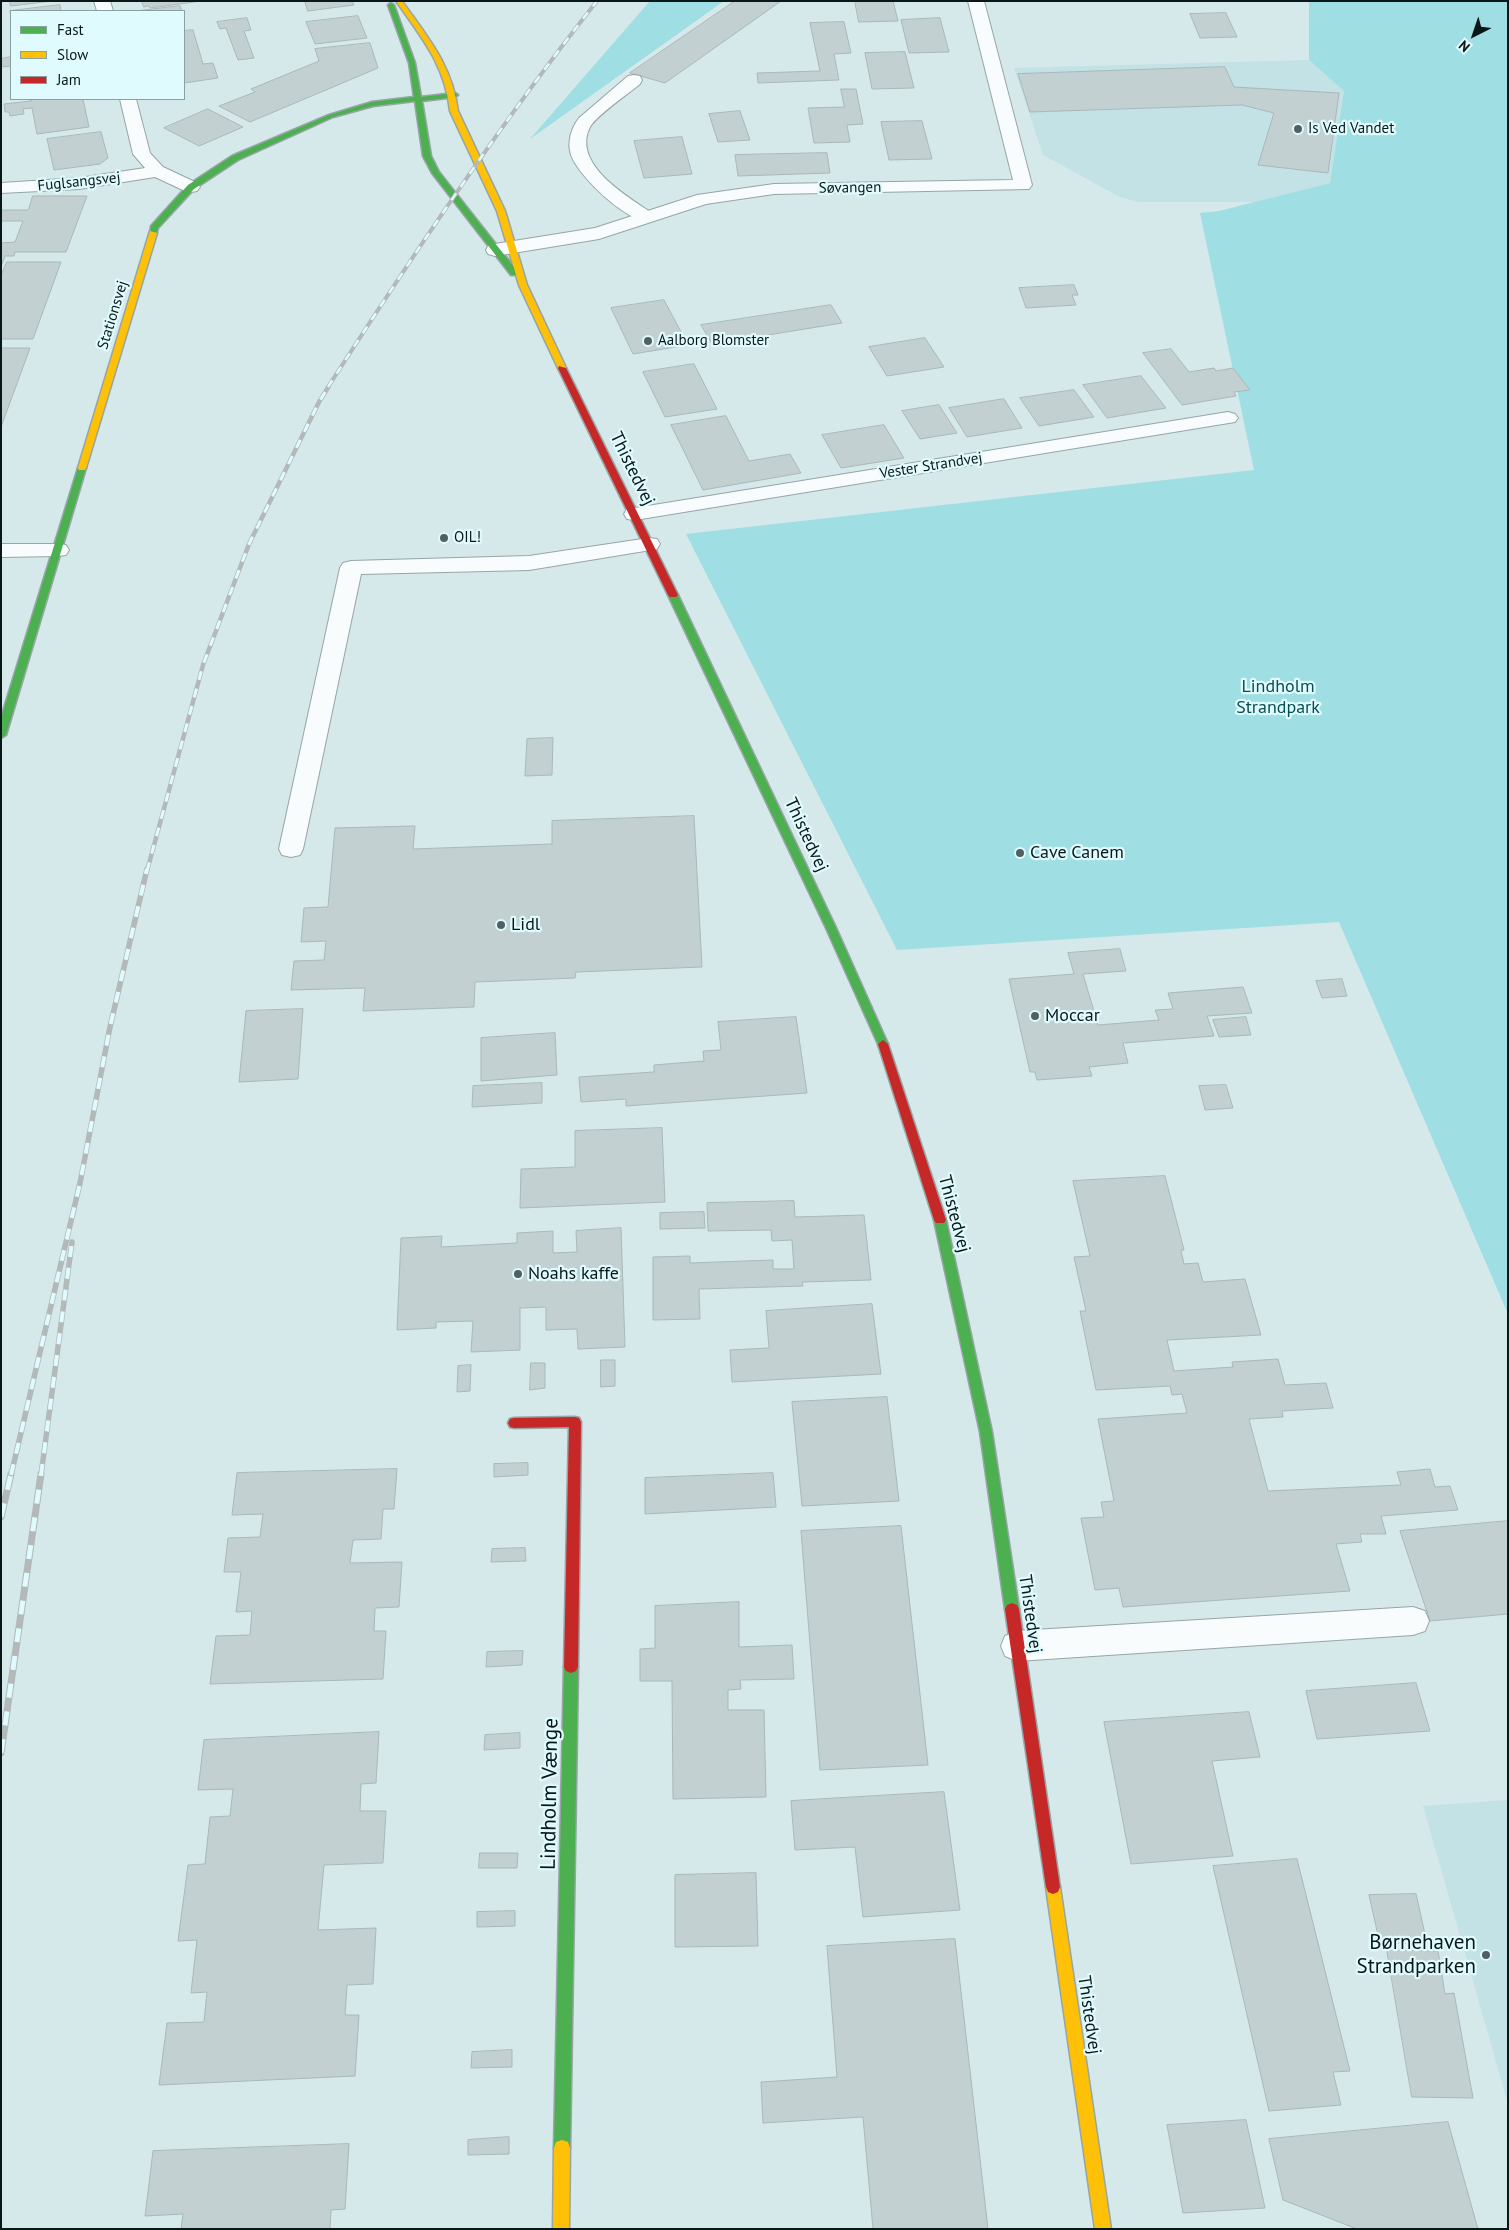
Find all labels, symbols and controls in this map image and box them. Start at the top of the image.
legend [10,10,185,100]
north arrow [1449,10,1499,60]
text: Fast [57,20,84,39]
text: N [1455,37,1474,56]
text: Slow [57,45,88,64]
text: Jam [57,70,81,89]
place label: Is Ved Vandet [1308,120,1394,138]
marker: Is Ved Vandet [1292,123,1304,135]
street label: Fuglsangsvej [37,169,121,195]
street label: Søvangen [819,178,881,198]
street label: Stationsvej [94,278,132,352]
place label: Aalborg Blomster [658,332,769,350]
marker: Aalborg Blomster [642,335,654,347]
street label: Thistedvej [605,429,659,509]
street label: Vester Strandvej [878,449,984,483]
place label: OIL! [454,529,481,547]
marker: OIL! [438,532,450,544]
park label: Lindholm Strandpark [1236,676,1320,719]
street label: Thistedvej [779,794,833,876]
place label: Cave Canem [1030,842,1124,864]
marker: Cave Canem [1014,847,1026,859]
place label: Lidl [511,914,540,936]
marker: Lidl [495,919,507,931]
place label: Moccar [1045,1005,1100,1027]
marker: Moccar [1029,1010,1041,1022]
street label: Thistedvej [933,1173,975,1255]
place label: Noahs kaffe [528,1263,619,1285]
marker: Noahs kaffe [512,1268,524,1280]
street label: Thistedvej [1014,1573,1046,1655]
street label: Lindholm Vænge [536,1718,564,1870]
place label: Børnehaven Strandparken [1357,1930,1476,1980]
marker: Børnehaven Strandparken [1480,1949,1492,1961]
street label: Thistedvej [1073,1974,1105,2056]

